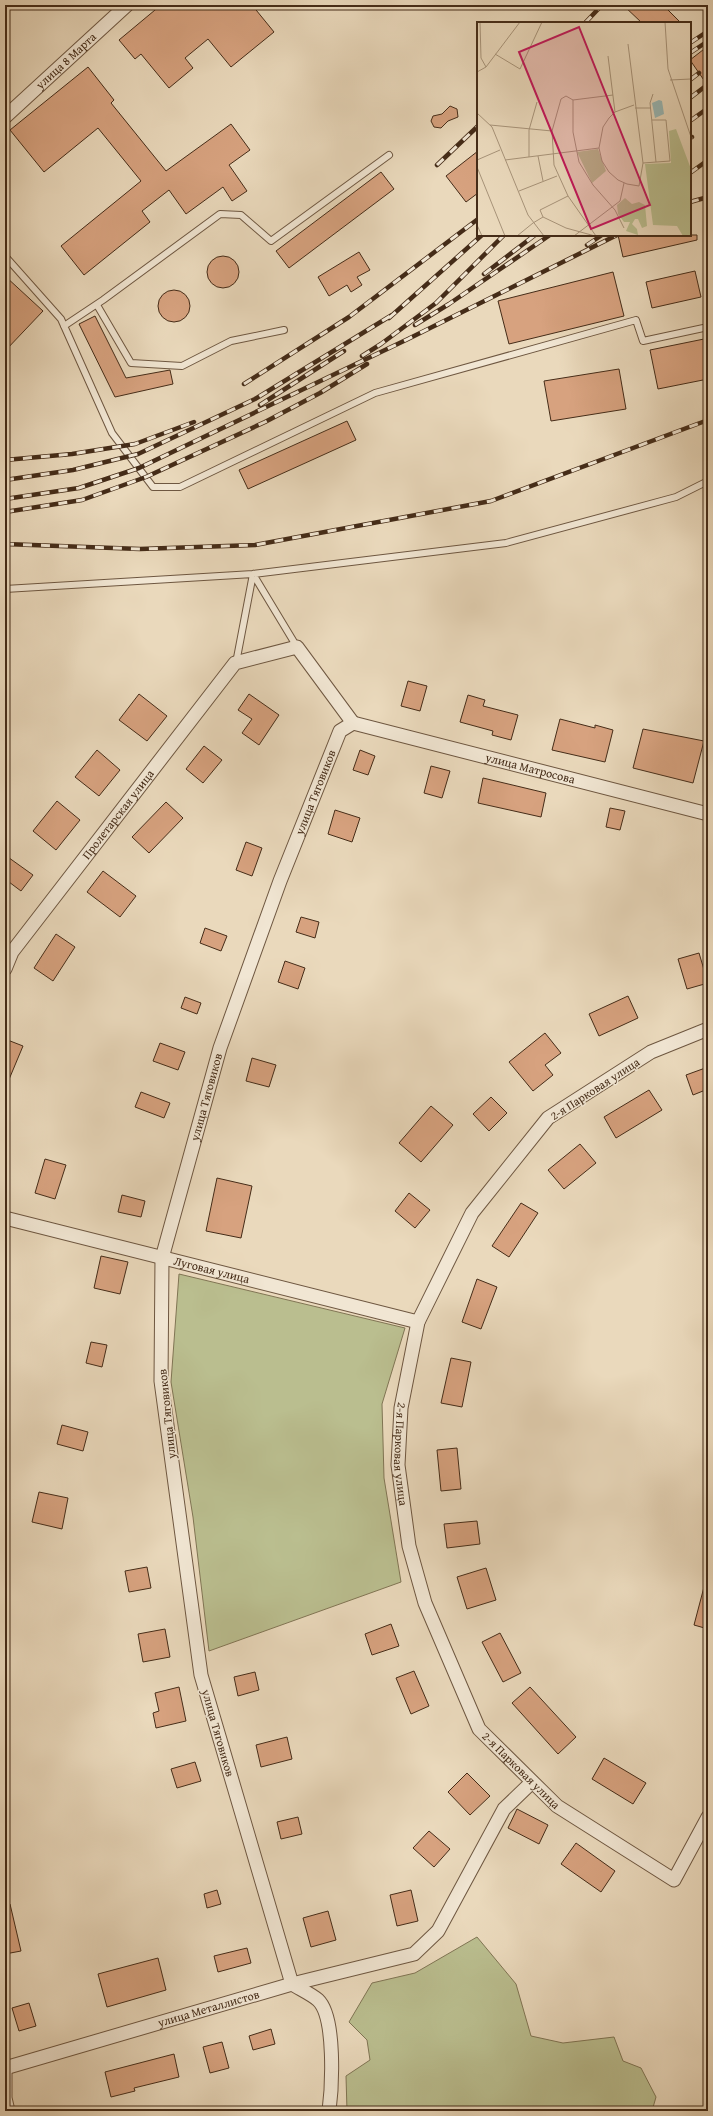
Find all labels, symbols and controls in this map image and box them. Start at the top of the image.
inset map [477,22,691,236]
street label: улица 8 Марта [31,28,100,93]
street label: улица Тяговиков [290,747,340,838]
street label: улица Матросова [483,748,577,788]
street label: Пролетарская улица [78,766,158,863]
street label: улица Тяговиков [185,1051,226,1144]
street label: 2-я Парковая улица [547,1053,643,1124]
street label: Луговая улица [172,1252,252,1287]
street label: улица Тяговиков [153,1368,180,1461]
street label: 2-я Парковая улица [390,1401,412,1507]
street label: улица Тяговиков [198,1686,239,1779]
street label: 2-я Парковая улица [479,1728,565,1813]
street label: улица Металлистов [155,1985,261,2031]

